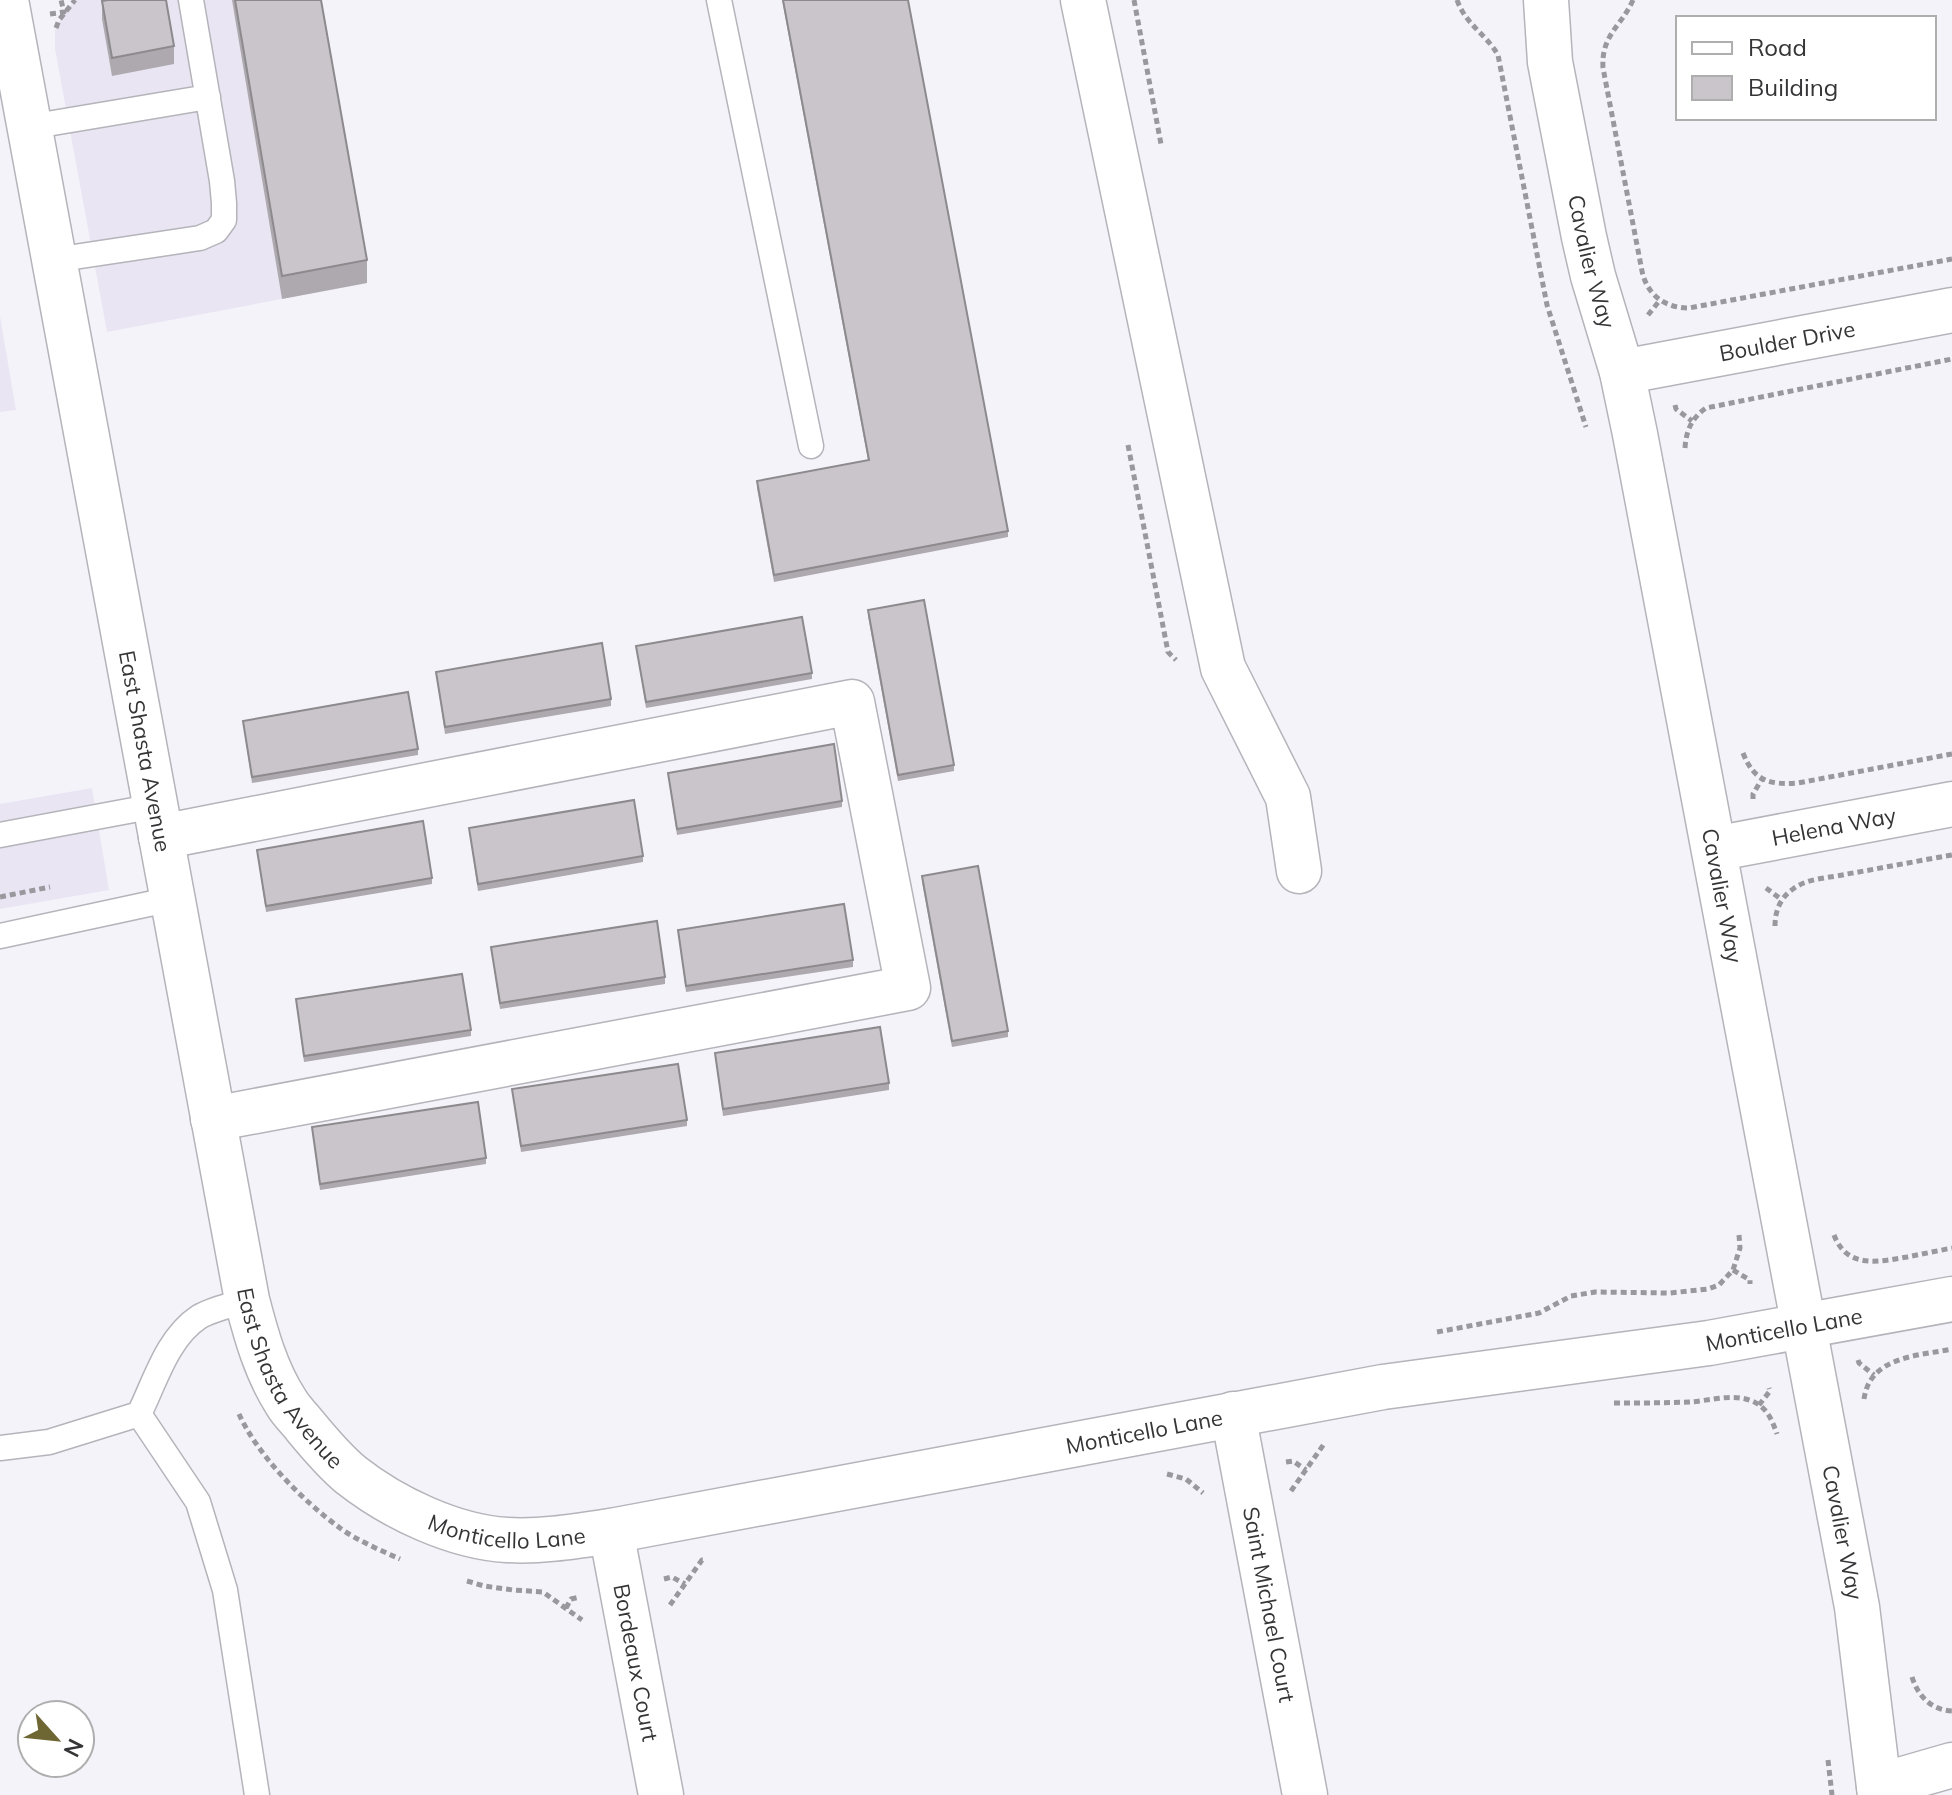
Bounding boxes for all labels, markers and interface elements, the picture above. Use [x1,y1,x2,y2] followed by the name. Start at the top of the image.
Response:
[1676,16,1936,120] legend
[1748,32,1807,62] text: Road
[1748,72,1838,102] text: Building
[1562,192,1622,332] street label: Cavalier Way
[1717,315,1857,367] street label: Boulder Drive
[113,648,178,854] street label: East Shasta Avenue
[1769,801,1899,852] street label: Helena Way
[1696,826,1749,966] street label: Cavalier Way
[231,1285,349,1474] street label: East Shasta Avenue
[1703,1302,1865,1357] street label: Monticello Lane
[1064,1403,1225,1460] street label: Monticello Lane
[1816,1463,1869,1602] street label: Cavalier Way
[1237,1505,1301,1705] street label: Saint Michael Court
[424,1508,587,1554] street label: Monticello Lane
[607,1582,665,1744] street label: Bordeaux Court
[16,1699,96,1779] north arrow
[58,1734,90,1762] text: N

